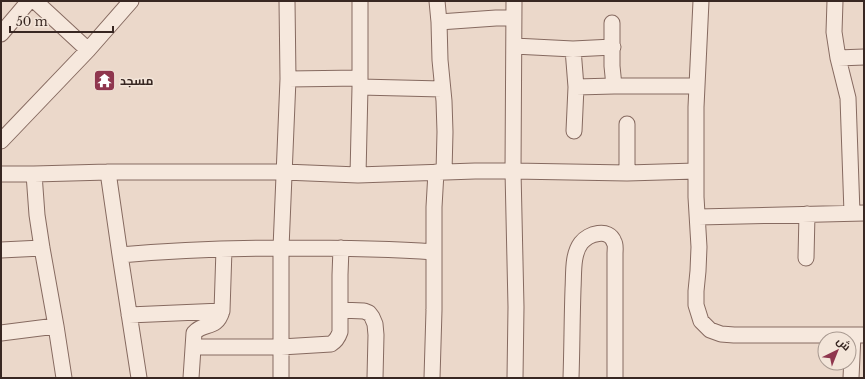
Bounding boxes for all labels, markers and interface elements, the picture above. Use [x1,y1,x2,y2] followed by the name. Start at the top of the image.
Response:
[10,8,113,34] scale bar
[16,14,48,29] text: 50 m
[92,68,118,94] temple icon: مسجد
[120,73,153,88] place label: مسجد
[817,331,857,371] north arrow
[834,334,854,354] text: ش

